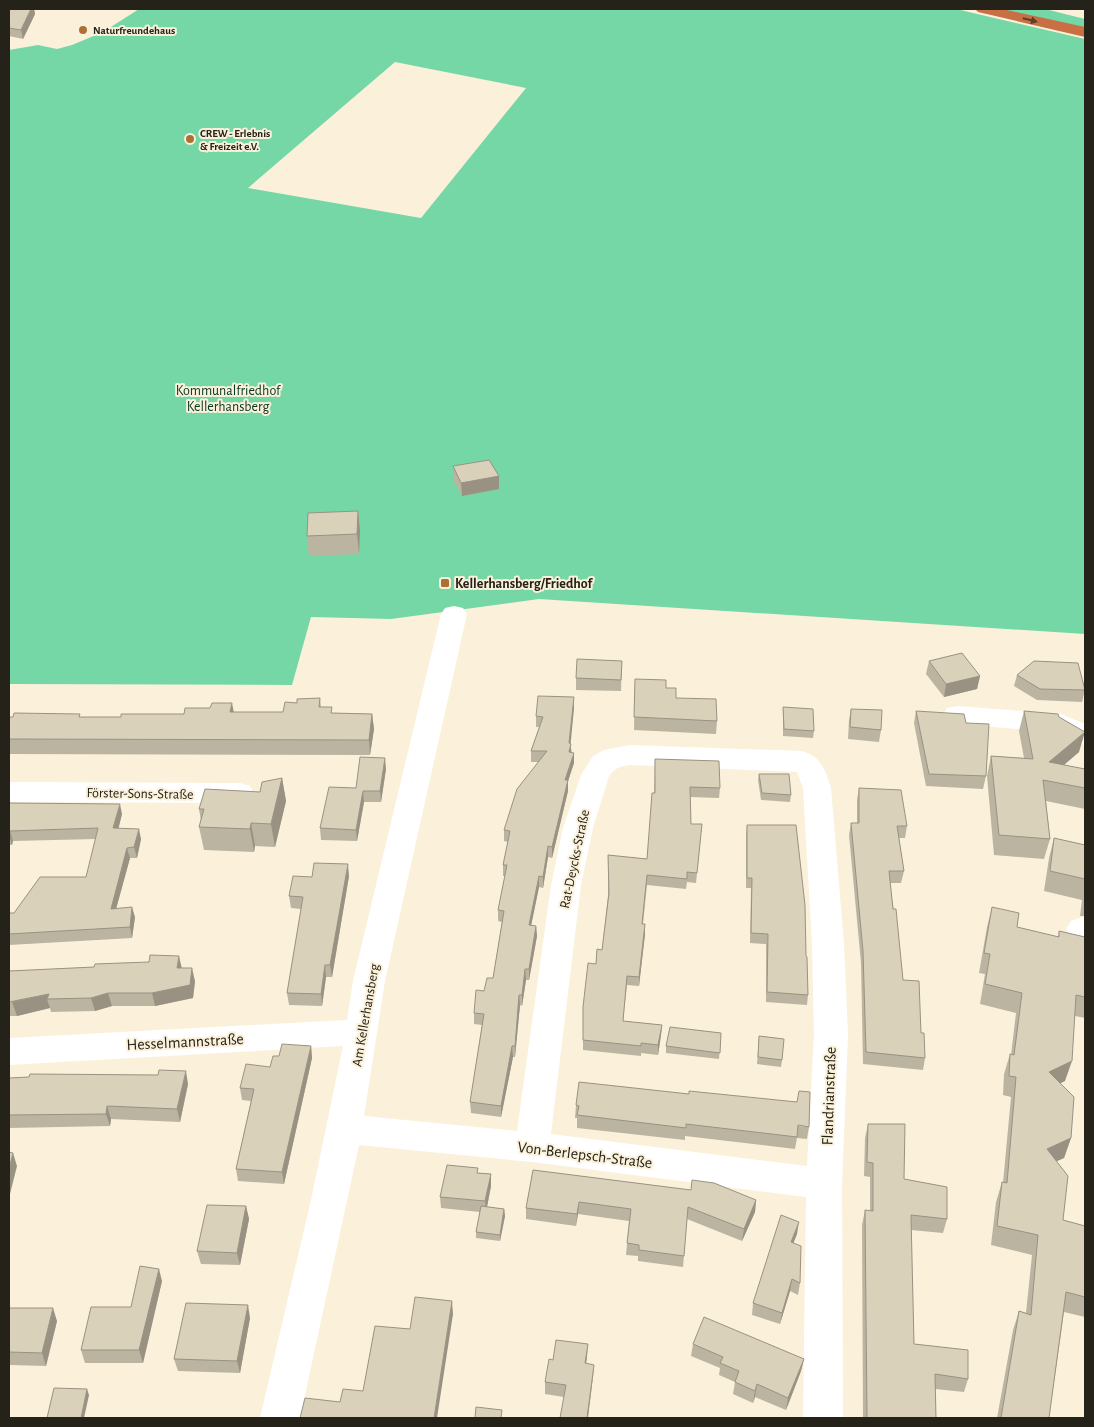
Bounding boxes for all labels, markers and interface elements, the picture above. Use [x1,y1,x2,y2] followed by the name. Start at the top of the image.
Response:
[1022,16,1037,24] one-way arrow
[77,24,89,36] marker: Naturfreundehaus
[93,25,175,36] place label: Naturfreundehaus
[200,128,270,152] place label: CREW - Erlebnis & Freizeit e.V.
[184,133,196,145] marker: CREW - Erlebnis & Freizeit e.V.
[176,384,281,414] park label: Kommunalfriedhof Kellerhansberg
[439,577,451,589] marker: Kellerhansberg/Friedhof
[455,577,593,591] place label: Kellerhansberg/Friedhof
[86,786,194,802] street label: Förster-Sons-Straße
[558,808,592,910] street label: Rat-Deycks-Straße
[350,962,382,1068] street label: Am Kellerhansberg
[126,1031,244,1053] street label: Hesselmannstraße
[819,1046,839,1146] street label: Flandrianstraße
[517,1139,653,1171] street label: Von-Berlepsch-Straße

